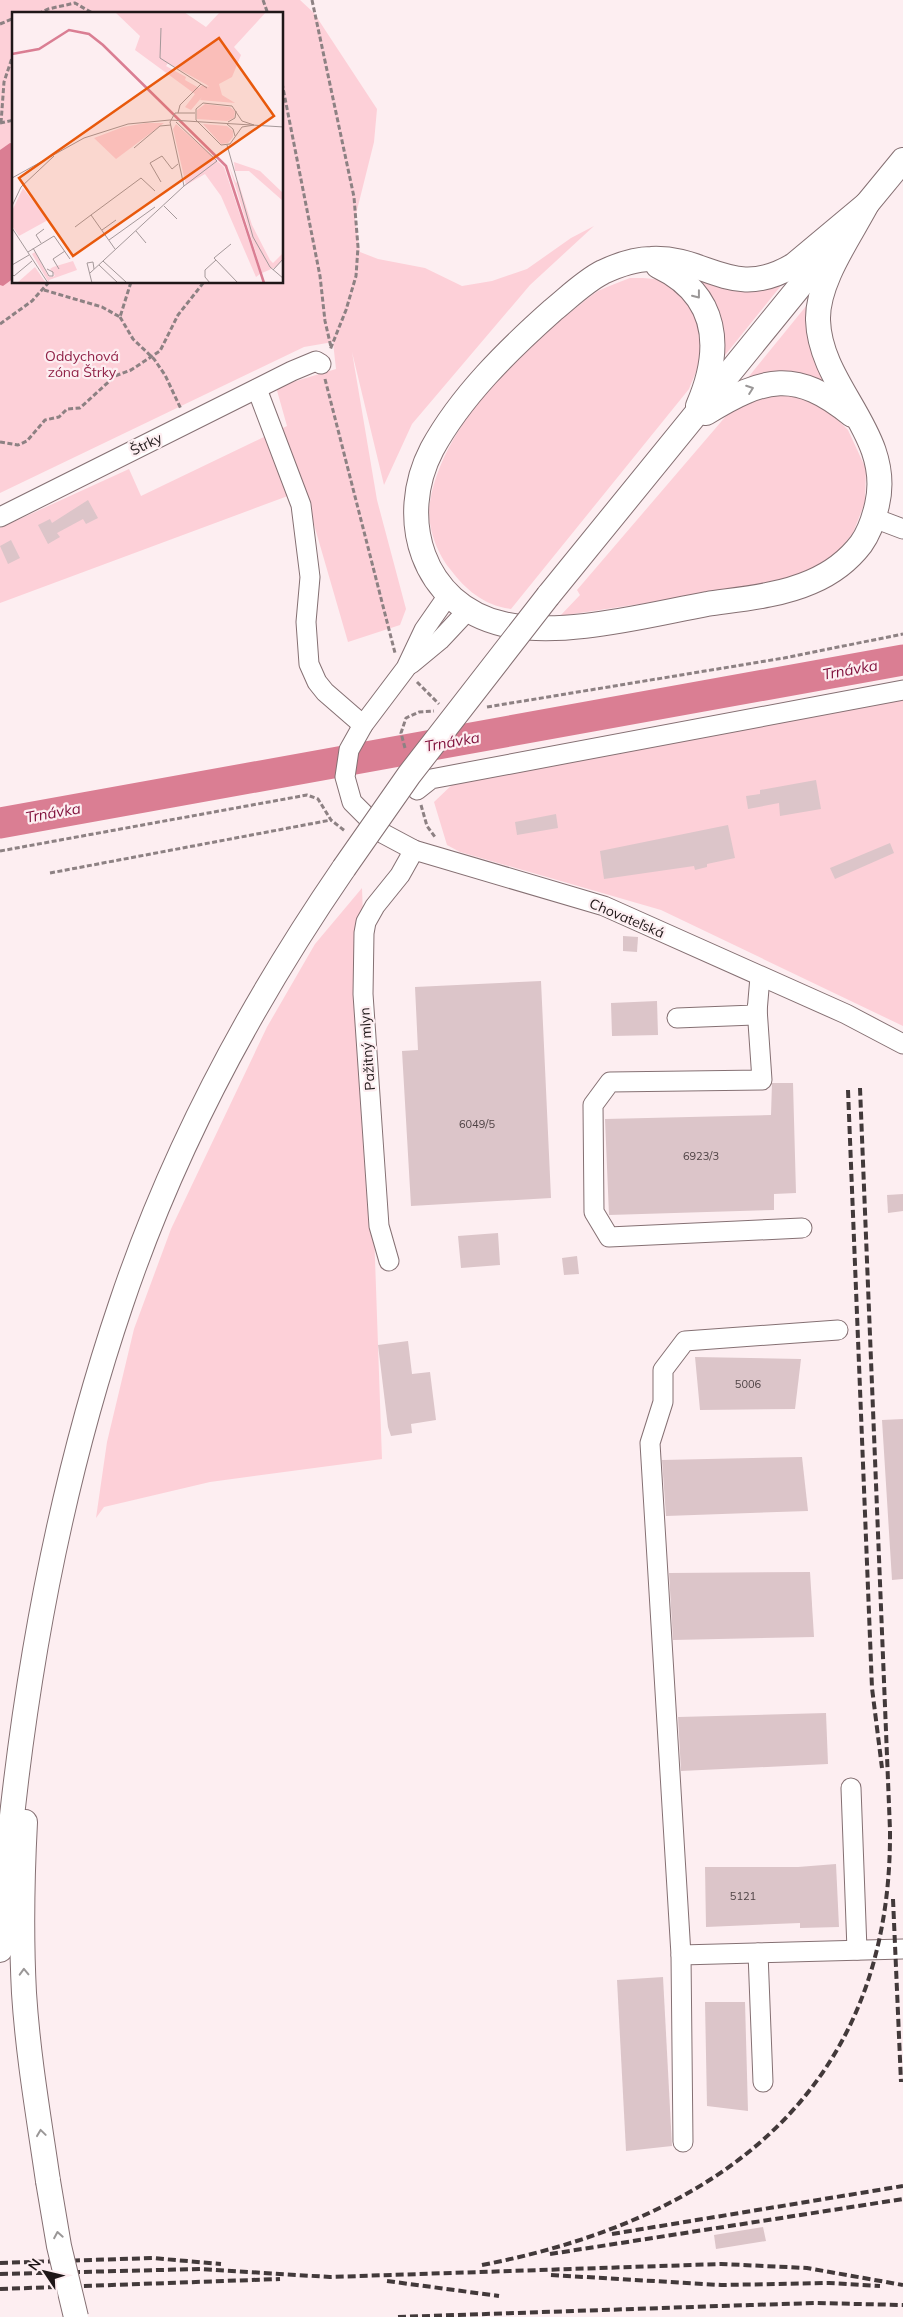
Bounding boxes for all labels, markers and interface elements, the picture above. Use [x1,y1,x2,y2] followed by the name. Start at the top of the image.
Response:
[12,12,284,284] inset map
[691,289,700,299] one-way arrow
[45,347,119,381] park label: Oddychová zóna Štrky
[745,385,753,395] one-way arrow
[127,428,165,459] street label: Štrky
[821,655,879,684] water label: Trnávka
[423,727,481,756] water label: Trnávka
[24,798,82,827] water label: Trnávka
[587,894,667,942] street label: Chovateľská
[355,1007,379,1091] street label: Pažitný mlyn
[459,1117,495,1131] house number: 6049/5
[683,1149,719,1163] house number: 6923/3
[735,1377,762,1391] house number: 5006
[730,1889,756,1903] house number: 5121
[18,1967,29,1975] one-way arrow
[36,2129,47,2137] one-way arrow
[53,2231,63,2240] one-way arrow
[20,2247,70,2297] north arrow
[24,2255,45,2274] text: N

